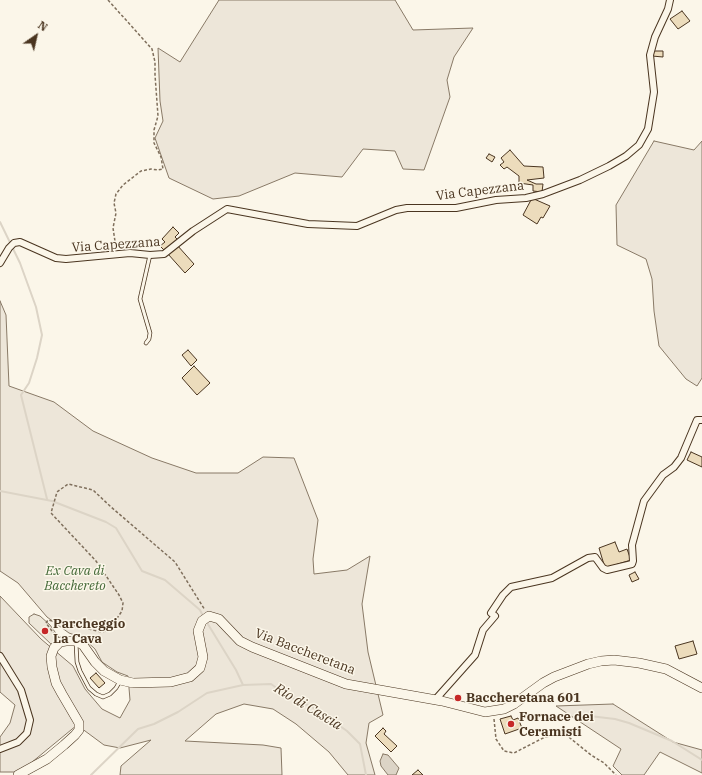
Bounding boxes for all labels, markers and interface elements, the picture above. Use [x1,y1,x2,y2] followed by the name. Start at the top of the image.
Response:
[16,16,56,56] north arrow
[35,18,50,34] text: N
[435,178,525,204] street label: Via Capezzana
[71,234,161,256] street label: Via Capezzana
[44,563,106,594] park label: Ex Cava di Bacchereto
[53,616,125,647] place label: Parcheggio La Cava
[40,626,50,636] marker: Parcheggio La Cava
[252,626,358,678] street label: Via Baccheretana
[271,680,345,734] water label: Rio di Cascia
[466,690,581,706] place label: Baccheretana 601
[453,693,463,703] marker: Baccheretana 601
[519,709,594,740] place label: Fornace dei Ceramisti
[506,719,516,729] marker: Fornace dei Ceramisti

